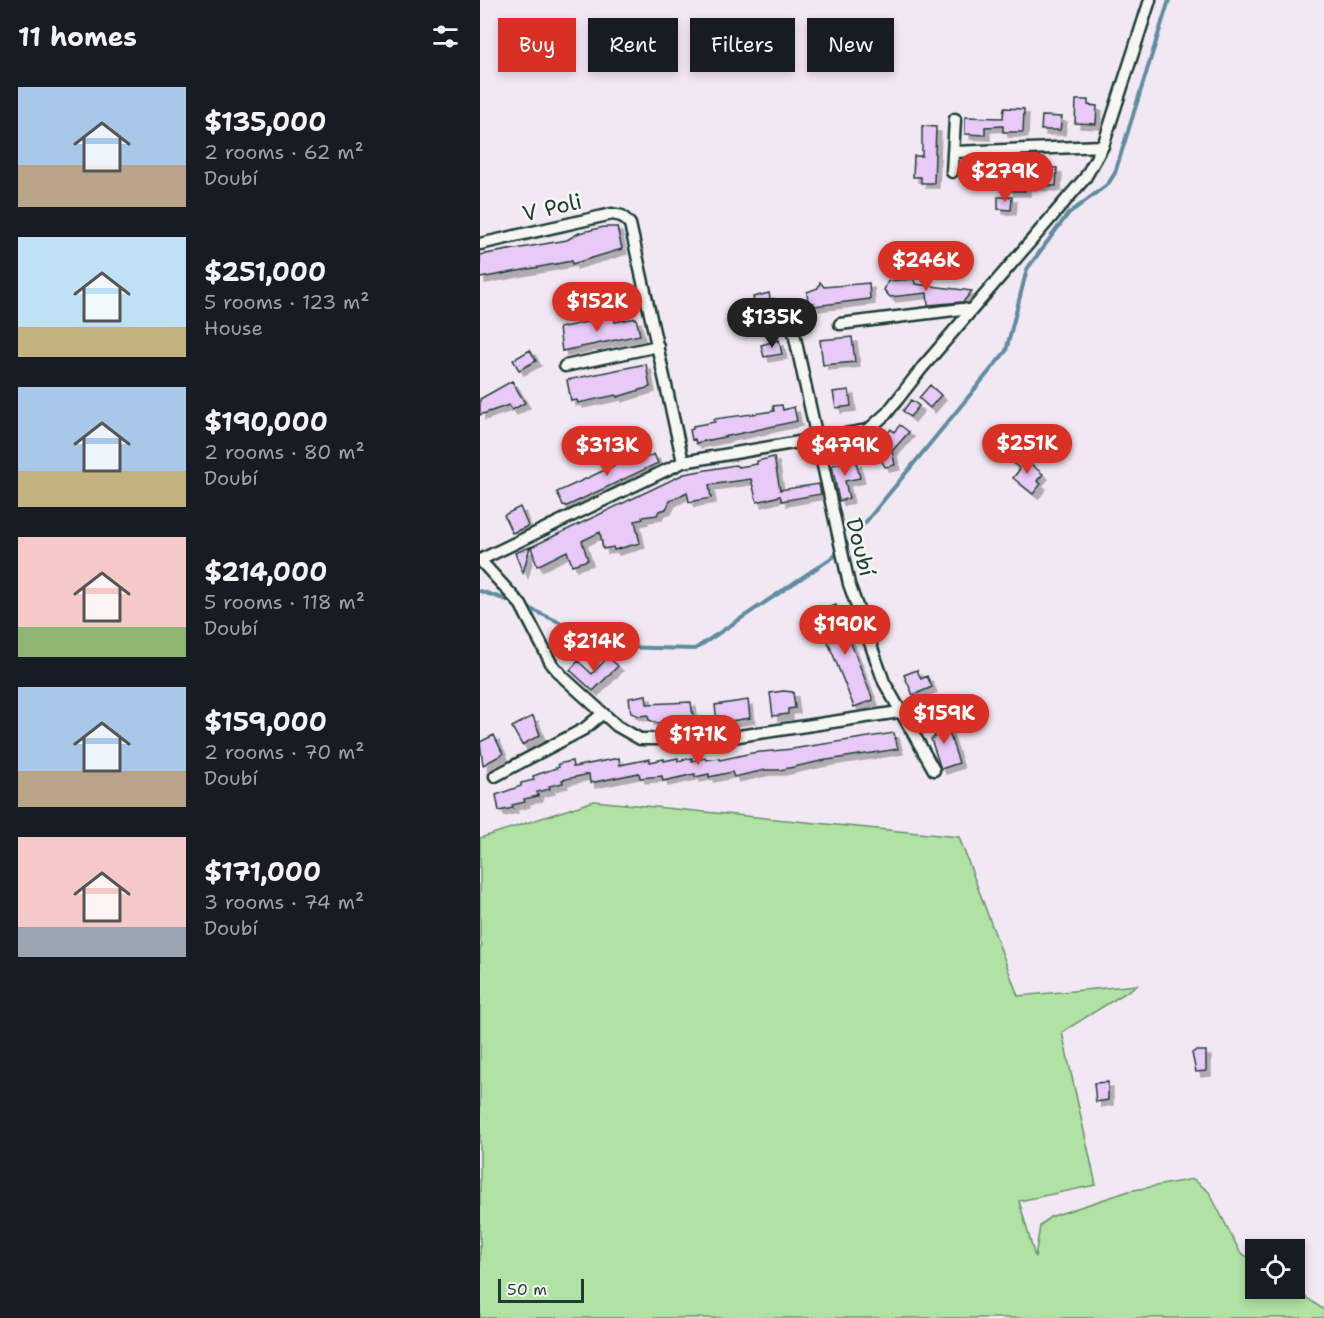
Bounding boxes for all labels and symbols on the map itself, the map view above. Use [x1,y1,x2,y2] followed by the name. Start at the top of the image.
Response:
[963,152,1047,203] pin: $279K
[519,187,585,228] street label: V Poli
[884,241,968,292] pin: $246K
[555,282,639,333] pin: $152K
[730,298,814,349] pin: $135K
[985,424,1069,475] pin: $251K
[565,426,649,477] pin: $313K
[803,426,887,477] pin: $479K
[839,515,882,579] street label: Doubí
[803,605,887,656] pin: $190K
[552,622,636,673] pin: $214K
[902,694,986,745] pin: $159K
[656,715,740,766] pin: $171K
[498,1276,584,1304] scale bar

